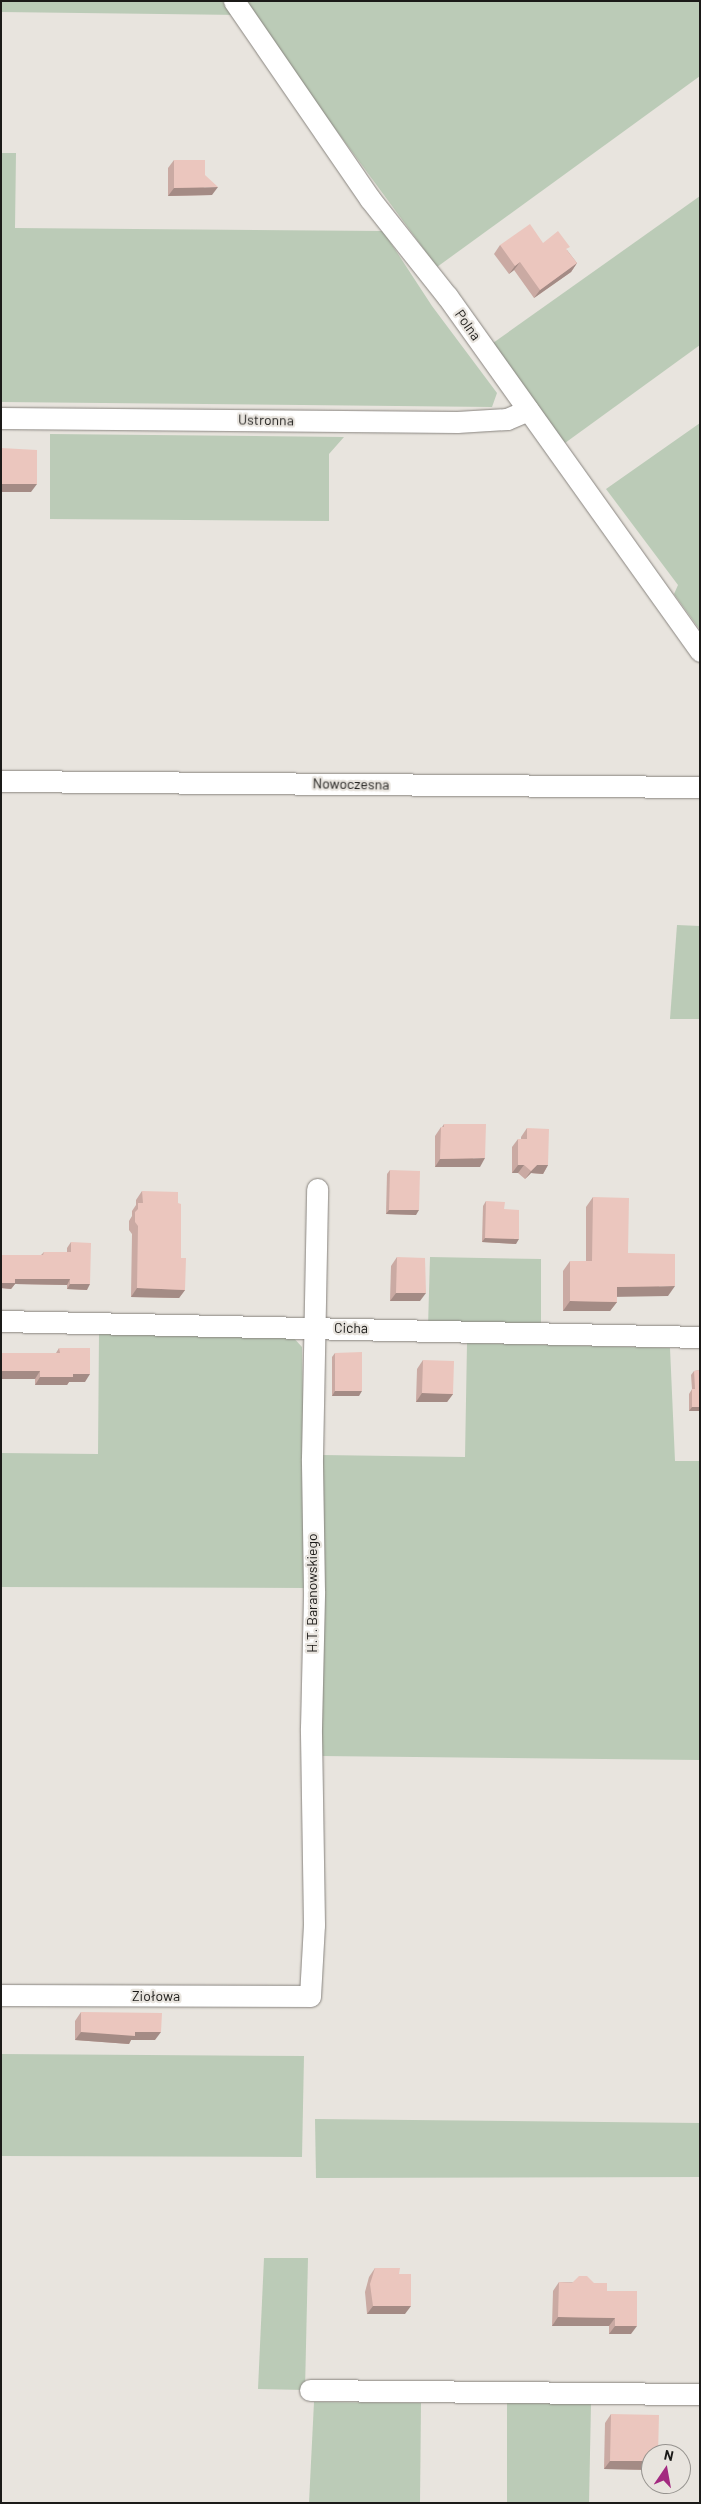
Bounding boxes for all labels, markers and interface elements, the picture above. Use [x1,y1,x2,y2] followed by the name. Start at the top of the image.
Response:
[451,306,485,344] street label: Polna
[238,411,294,429] street label: Ustronna
[313,775,389,793] street label: Nowoczesna
[334,1319,368,1337] street label: Cicha
[304,1533,320,1653] street label: H.T. Baranowskiego
[132,1988,180,2004] street label: Ziołowa
[641,2444,691,2494] north arrow
[663,2446,675,2464] text: N

